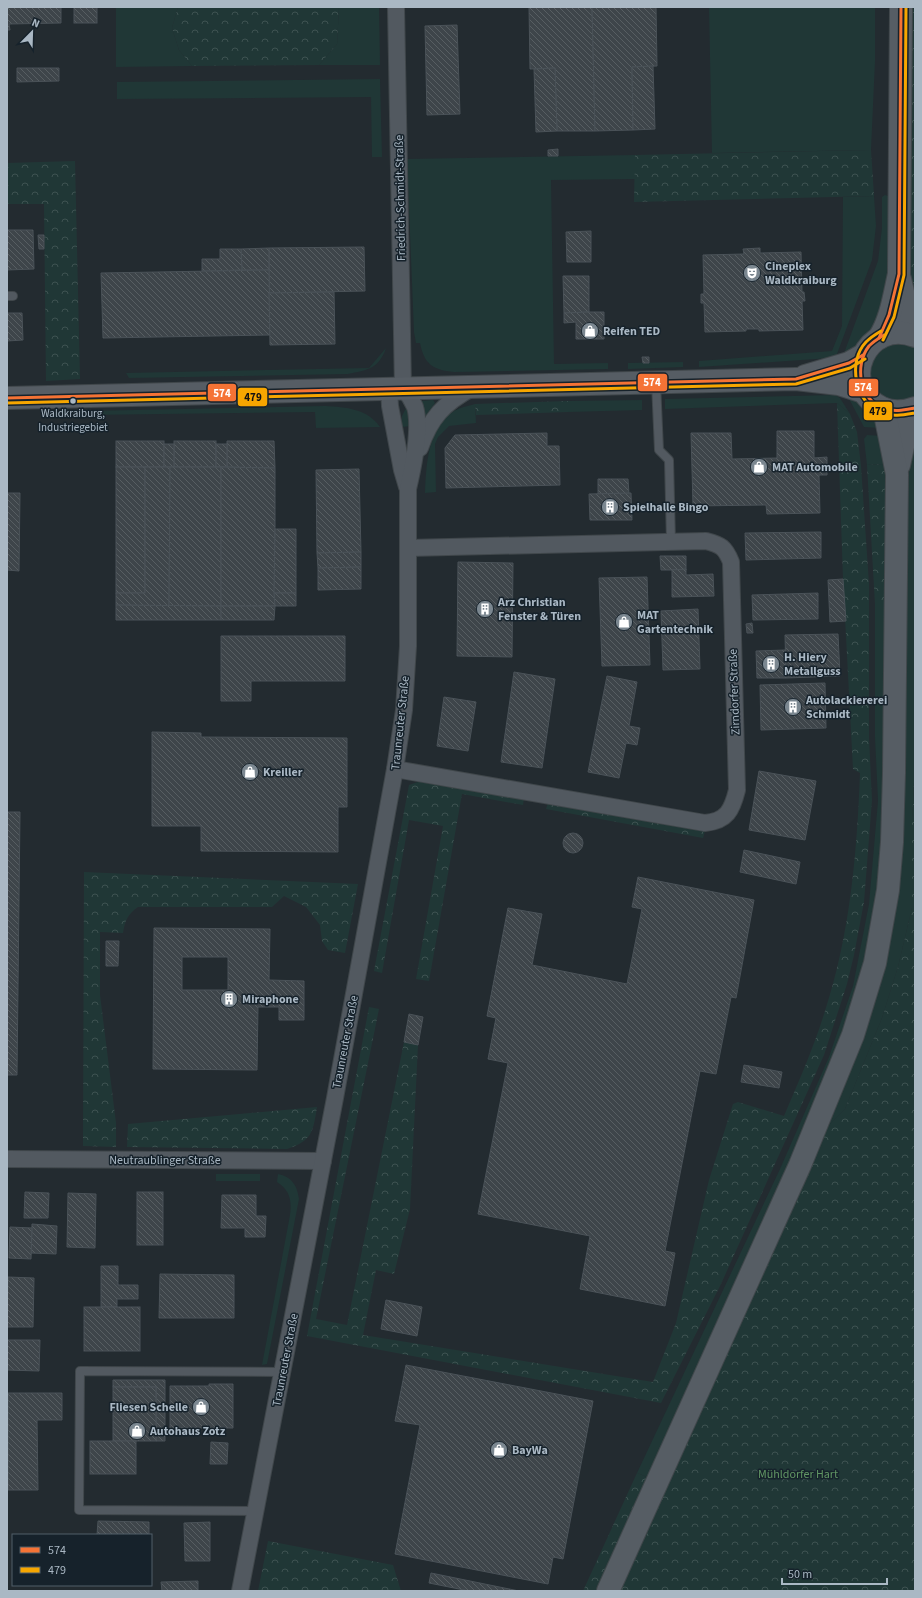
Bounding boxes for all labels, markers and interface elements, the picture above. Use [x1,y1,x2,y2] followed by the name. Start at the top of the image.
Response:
[12,12,52,52] north arrow
[29,15,42,32] text: N
[391,135,410,261] street label: Friedrich-Schmidt-Straße
[765,258,837,289] place label: Cineplex Waldkraiburg
[742,263,762,283] theatre icon: Cineplex Waldkraiburg
[580,321,600,341] shop icon: Reifen TED
[603,323,660,340] place label: Reifen TED
[637,373,668,392] line badge: 574
[643,375,661,390] text: 574
[848,378,879,397] line badge: 574
[854,380,872,395] text: 574
[207,383,237,402] line badge: 574
[213,386,231,401] text: 574
[237,387,268,407] line badge: 479
[244,390,262,405] text: 479
[68,396,78,406] marker: Waldkraiburg, Industriegebiet
[863,401,893,421] line badge: 479
[869,404,887,419] text: 479
[38,406,108,435] place label: Waldkraiburg, Industriegebiet
[749,457,769,477] shop icon: MAT Automobile
[772,459,858,476] place label: MAT Automobile
[600,497,620,517] building icon: Spielhalle Bingo
[623,499,709,516] place label: Spielhalle Bingo
[497,594,581,625] place label: Arz Christian Fenster & Türen
[475,599,495,619] building icon: Arz Christian Fenster & Türen
[637,607,713,638] place label: MAT Gartentechnik
[614,612,634,632] shop icon: MAT Gartentechnik
[724,648,745,735] street label: Zirndorfer Straße
[784,649,841,680] place label: H. Hiery Metallguss
[761,654,781,674] building icon: H. Hiery Metallguss
[387,675,414,771] street label: Traunreuter Straße
[805,692,887,723] place label: Autolackiererei Schmidt
[783,697,803,717] building icon: Autolackiererei Schmidt
[240,762,260,782] shop icon: Kreiller
[263,764,303,781] place label: Kreiller
[219,989,239,1009] building icon: Miraphone
[242,991,299,1008] place label: Miraphone
[328,994,363,1090] street label: Traunreuter Straße
[109,1152,221,1169] street label: Neutraublinger Straße
[268,1312,303,1408] street label: Traunreuter Straße
[191,1397,211,1417] shop icon: Fliesen Schelle
[110,1399,188,1416] place label: Fliesen Schelle
[127,1421,147,1441] shop icon: Autohaus Zotz
[149,1423,226,1440] place label: Autohaus Zotz
[489,1440,509,1460] shop icon: BayWa
[512,1442,548,1459] place label: BayWa
[758,1466,838,1483] park label: Mühldorfer Hart
[12,1534,152,1586] legend
[48,1542,66,1559] text: 574
[782,1560,887,1586] scale bar
[48,1562,66,1579] text: 479
[788,1566,812,1583] text: 50 m

